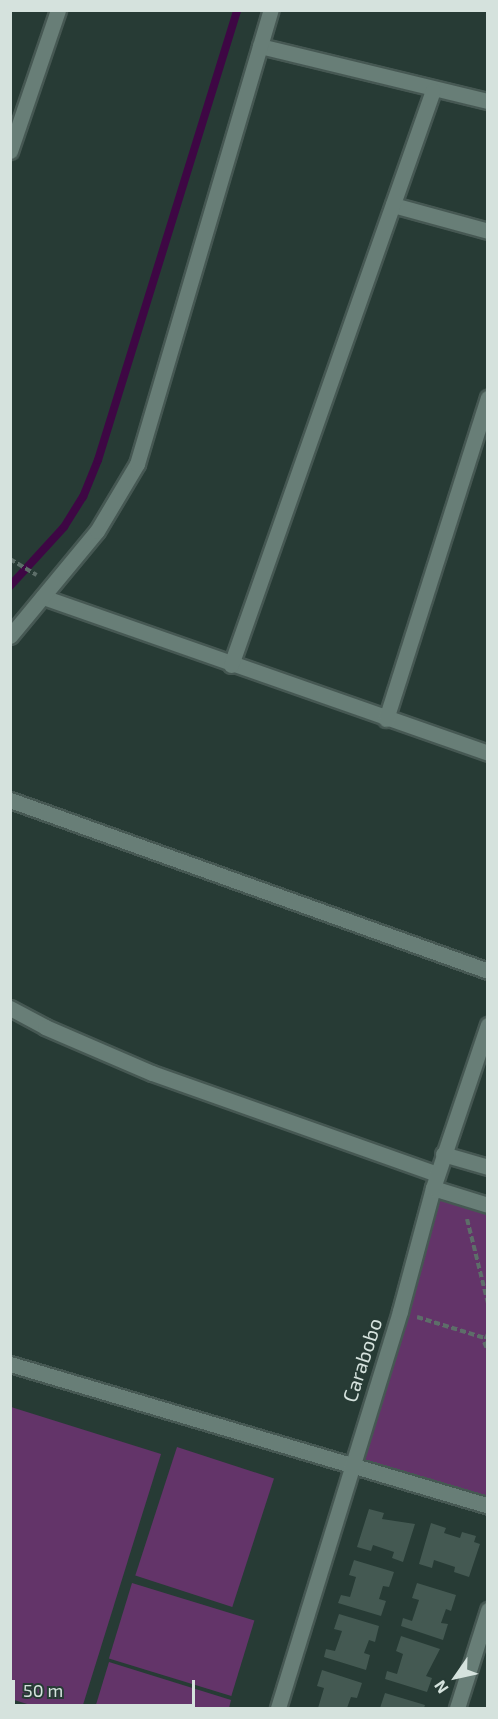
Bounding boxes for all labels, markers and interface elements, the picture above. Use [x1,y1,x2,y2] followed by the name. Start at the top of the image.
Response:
[337,1315,387,1405] street label: Carabobo
[426,1647,486,1707] north arrow
[15,1668,198,1706] scale bar
[430,1677,452,1697] text: N
[23,1679,63,1701] text: 50 m

